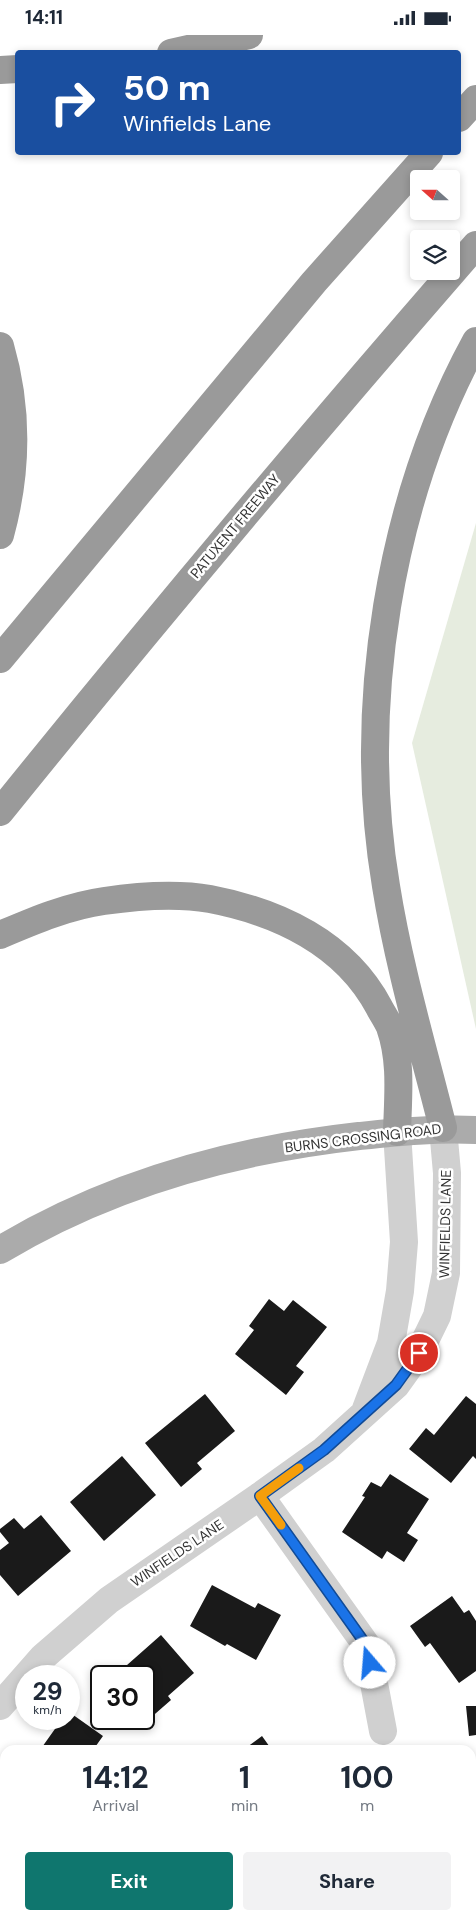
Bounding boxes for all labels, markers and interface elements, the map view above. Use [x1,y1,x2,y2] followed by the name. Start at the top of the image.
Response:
[25,5,63,30] text: 14:11
[123,65,211,111] text: 50 m
[40,70,105,135] icon: right
[123,109,271,138] text: Winfields Lane
[410,170,460,220] north arrow
[410,170,460,280] map controls
[410,230,460,280] button: layers
[186,470,284,582] street label: PATUXENT FREEWAY
[284,1119,442,1157] street label: BURNS CROSSING ROAD
[435,1170,455,1278] street label: WINFIELDS LANE
[398,1332,440,1374] pin
[405,1339,433,1367] icon: arrive
[127,1515,227,1591] street label: WINFIELDS LANE
[343,1636,395,1688] position arrow
[90,1665,155,1730] speed limit sign: 30
[32,1675,63,1708] text: 29
[33,1702,62,1718] text: km/h
[82,1758,149,1797] text: 14:12
[239,1758,250,1797] text: 1
[341,1758,394,1797] text: 100
[92,1795,139,1816] text: Arrival
[231,1795,258,1816] text: min
[360,1795,374,1816] text: m
[25,1852,233,1910] button: Exit
[243,1852,451,1910] button: Share

